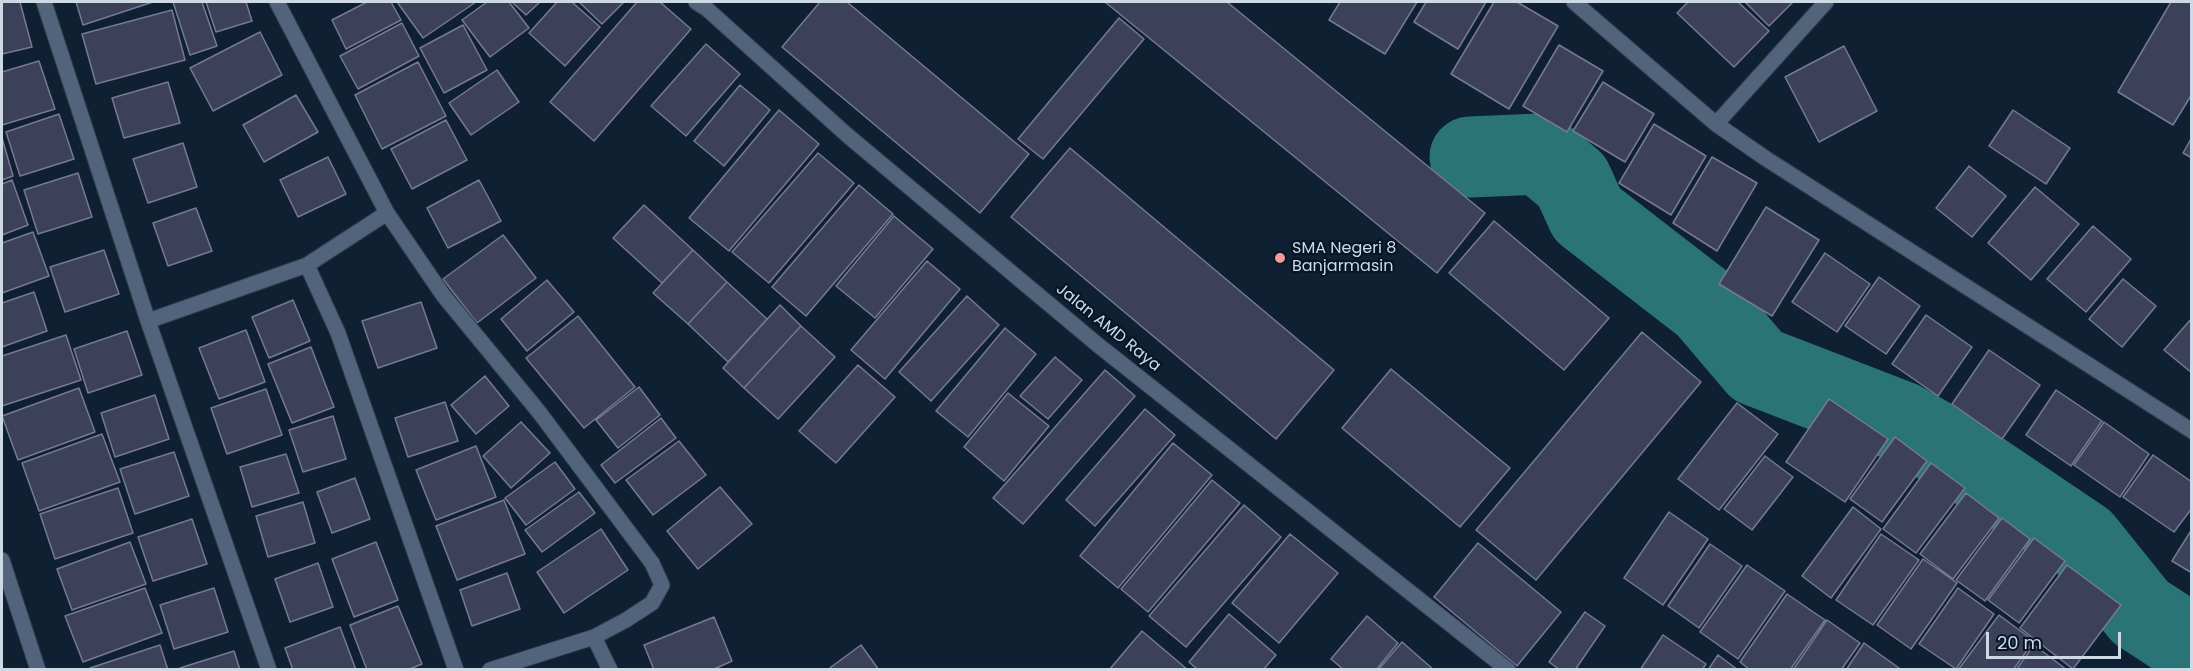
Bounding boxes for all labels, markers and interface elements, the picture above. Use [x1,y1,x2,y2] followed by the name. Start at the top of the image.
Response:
[1292,239,1396,277] place label: SMA Negeri 8 Banjarmasin
[1273,251,1287,265] marker: SMA Negeri 8 Banjarmasin
[1052,280,1164,376] street label: Jalan AMD Raya
[1989,620,2124,658] scale bar
[1997,630,2042,655] text: 20 m

